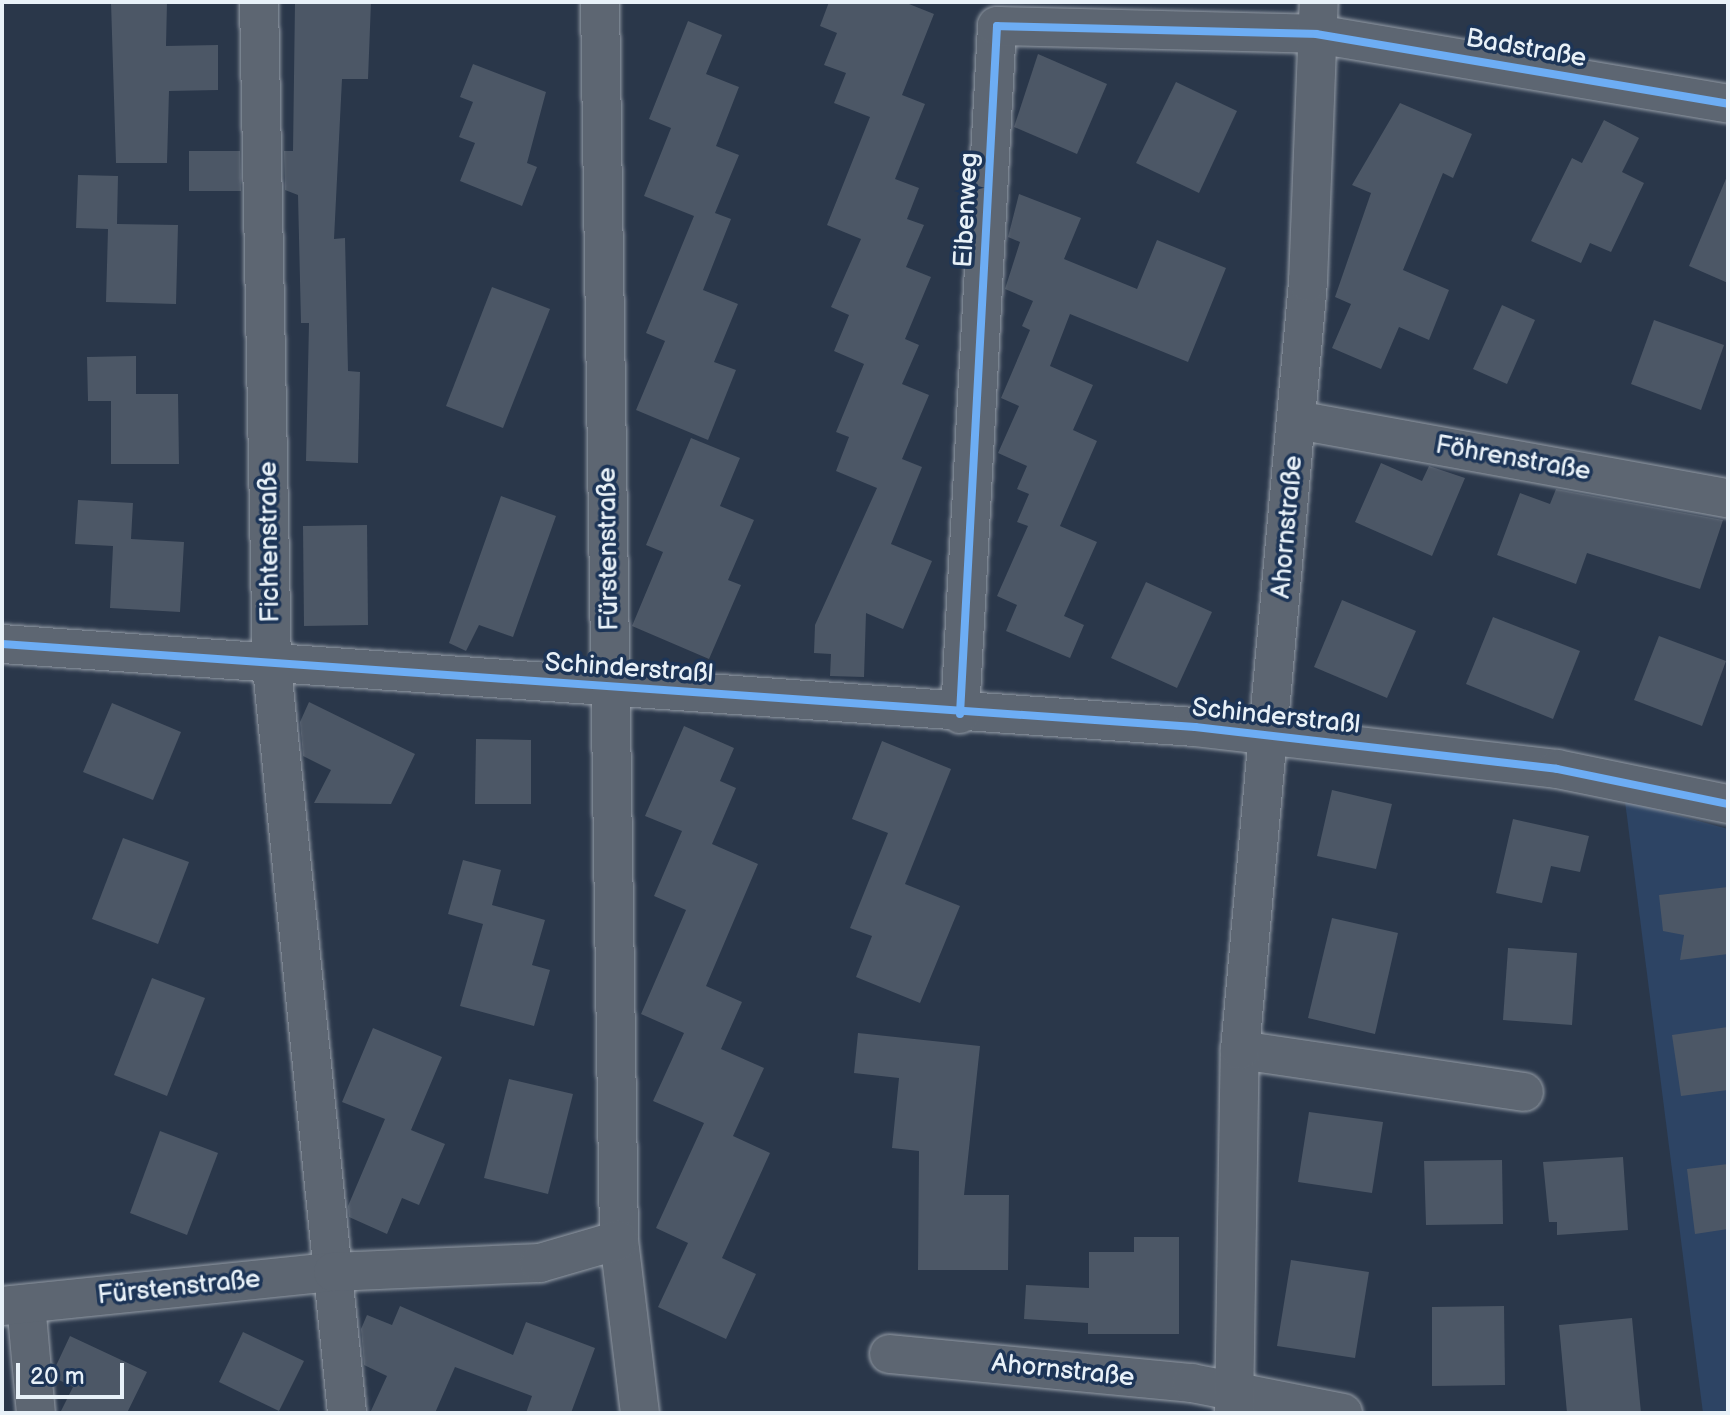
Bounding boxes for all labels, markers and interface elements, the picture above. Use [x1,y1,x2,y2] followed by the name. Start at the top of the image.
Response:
[1463,23,1589,75] street label: Badstraße
[948,152,986,268] street label: Eibenweg
[1433,430,1593,488] street label: Föhrenstraße
[1266,454,1310,600] street label: Ahornstraße
[253,461,287,623] street label: Fichtenstraße
[592,467,626,631] street label: Fürstenstraße
[544,648,714,690] street label: Schinderstraßl
[1190,693,1362,741] street label: Schinderstraßl
[96,1264,262,1312] street label: Fürstenstraße
[20,1347,128,1397] scale bar
[990,1348,1136,1394] street label: Ahornstraße
[30,1362,85,1391] text: 20 m

